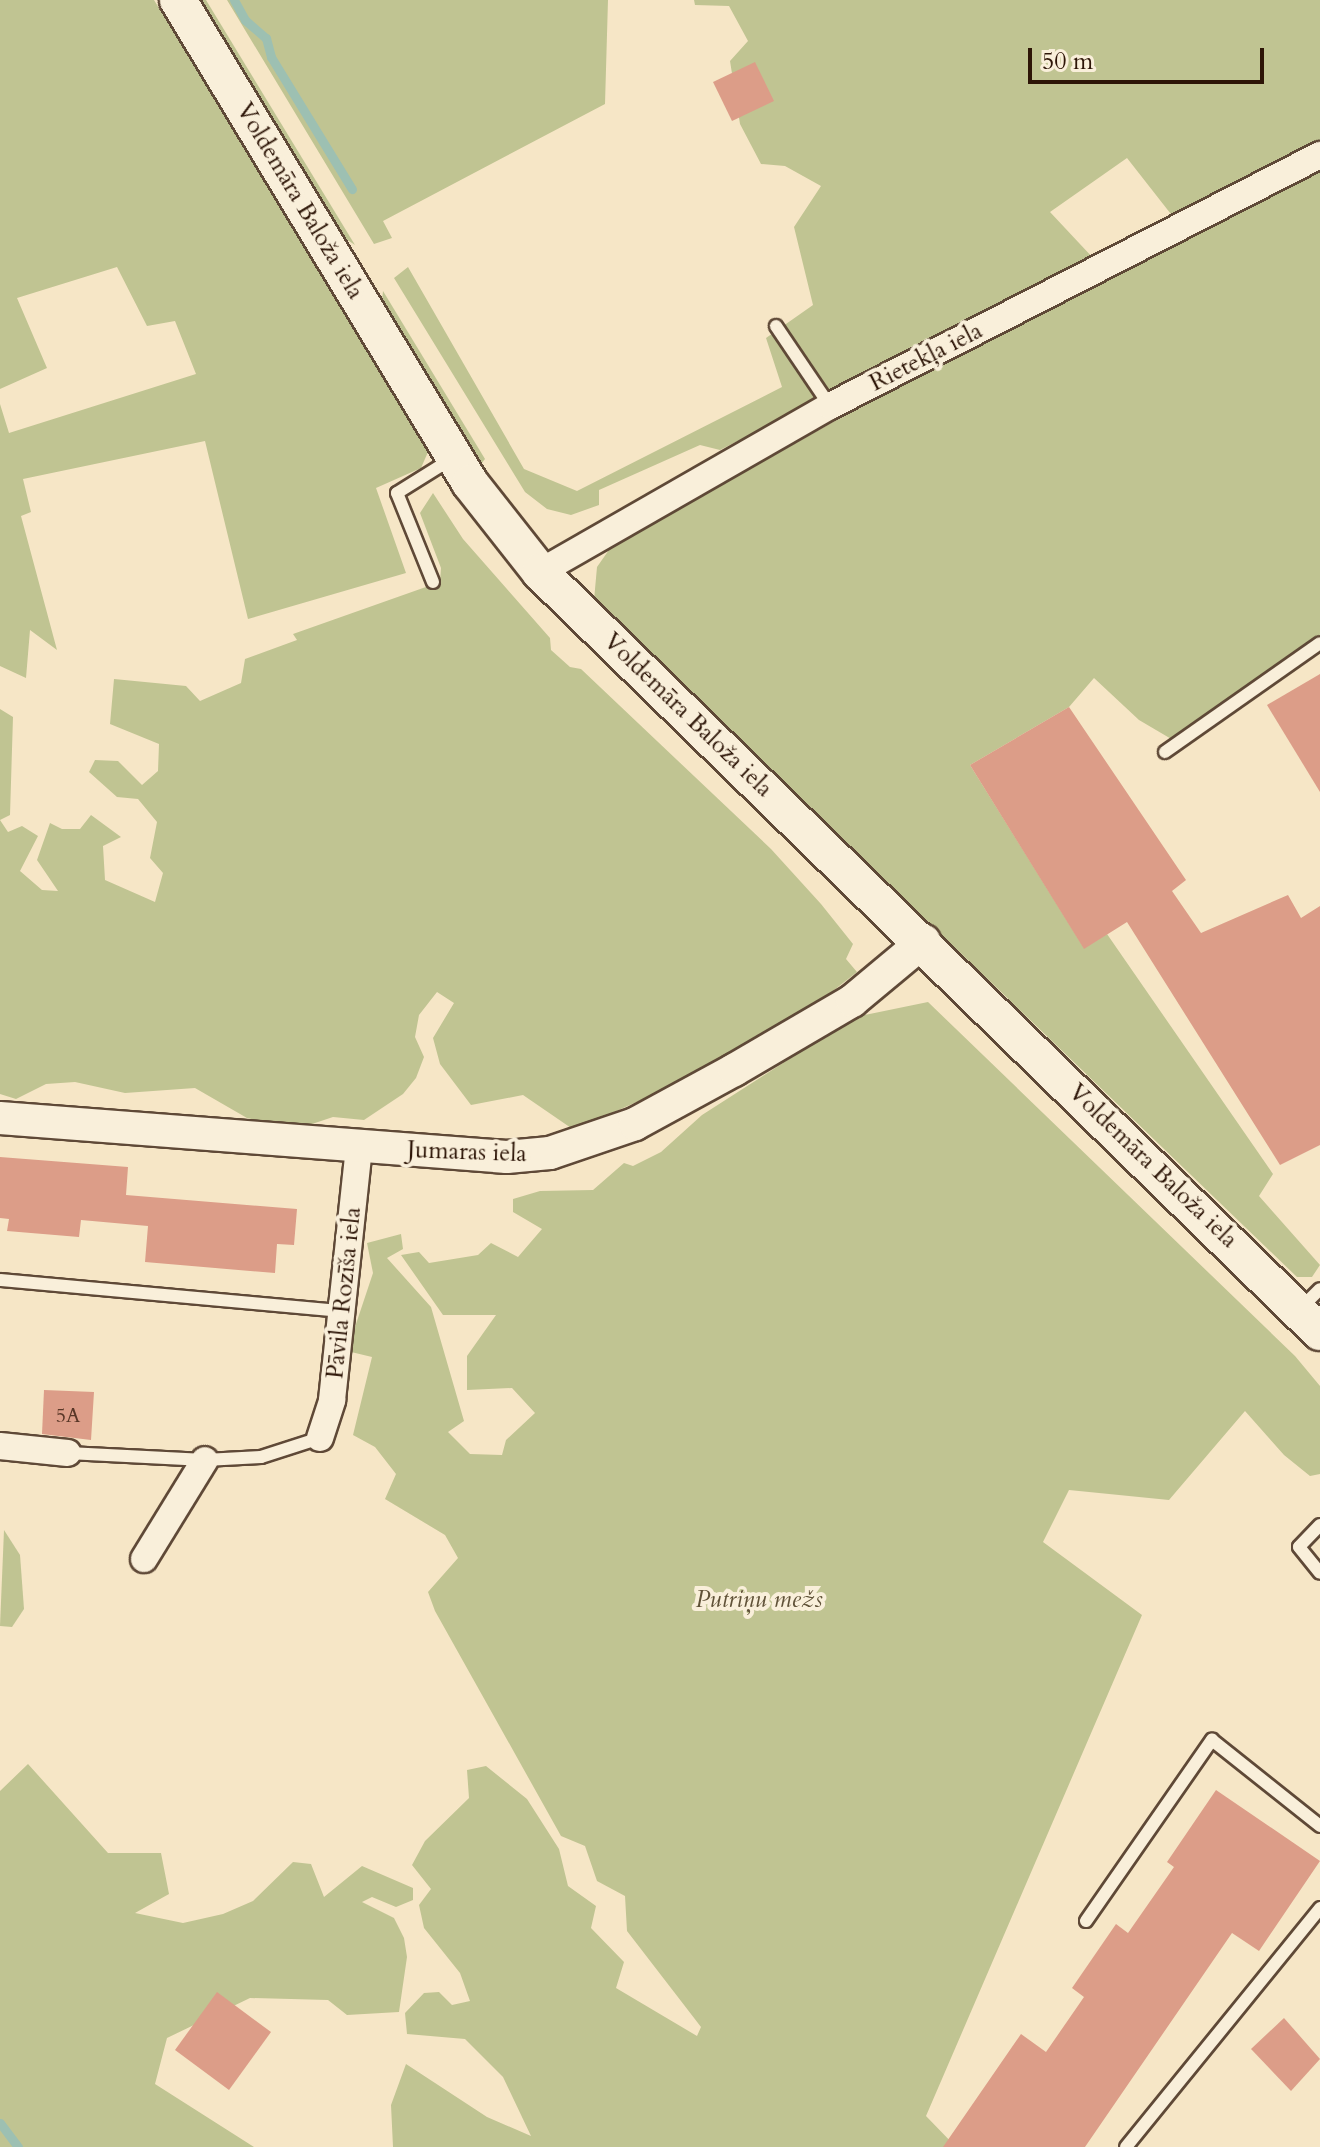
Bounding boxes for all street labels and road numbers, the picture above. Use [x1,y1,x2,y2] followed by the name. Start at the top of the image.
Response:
[230,98,370,304] street label: Voldemāra Baloža iela
[865,316,987,398] street label: Rietekļa iela
[597,627,779,803] street label: Voldemāra Baloža iela
[1062,1078,1244,1254] street label: Voldemāra Baloža iela
[407,1136,527,1168] street label: Jumaras iela
[321,1206,367,1380] street label: Pāvila Rozīša iela

